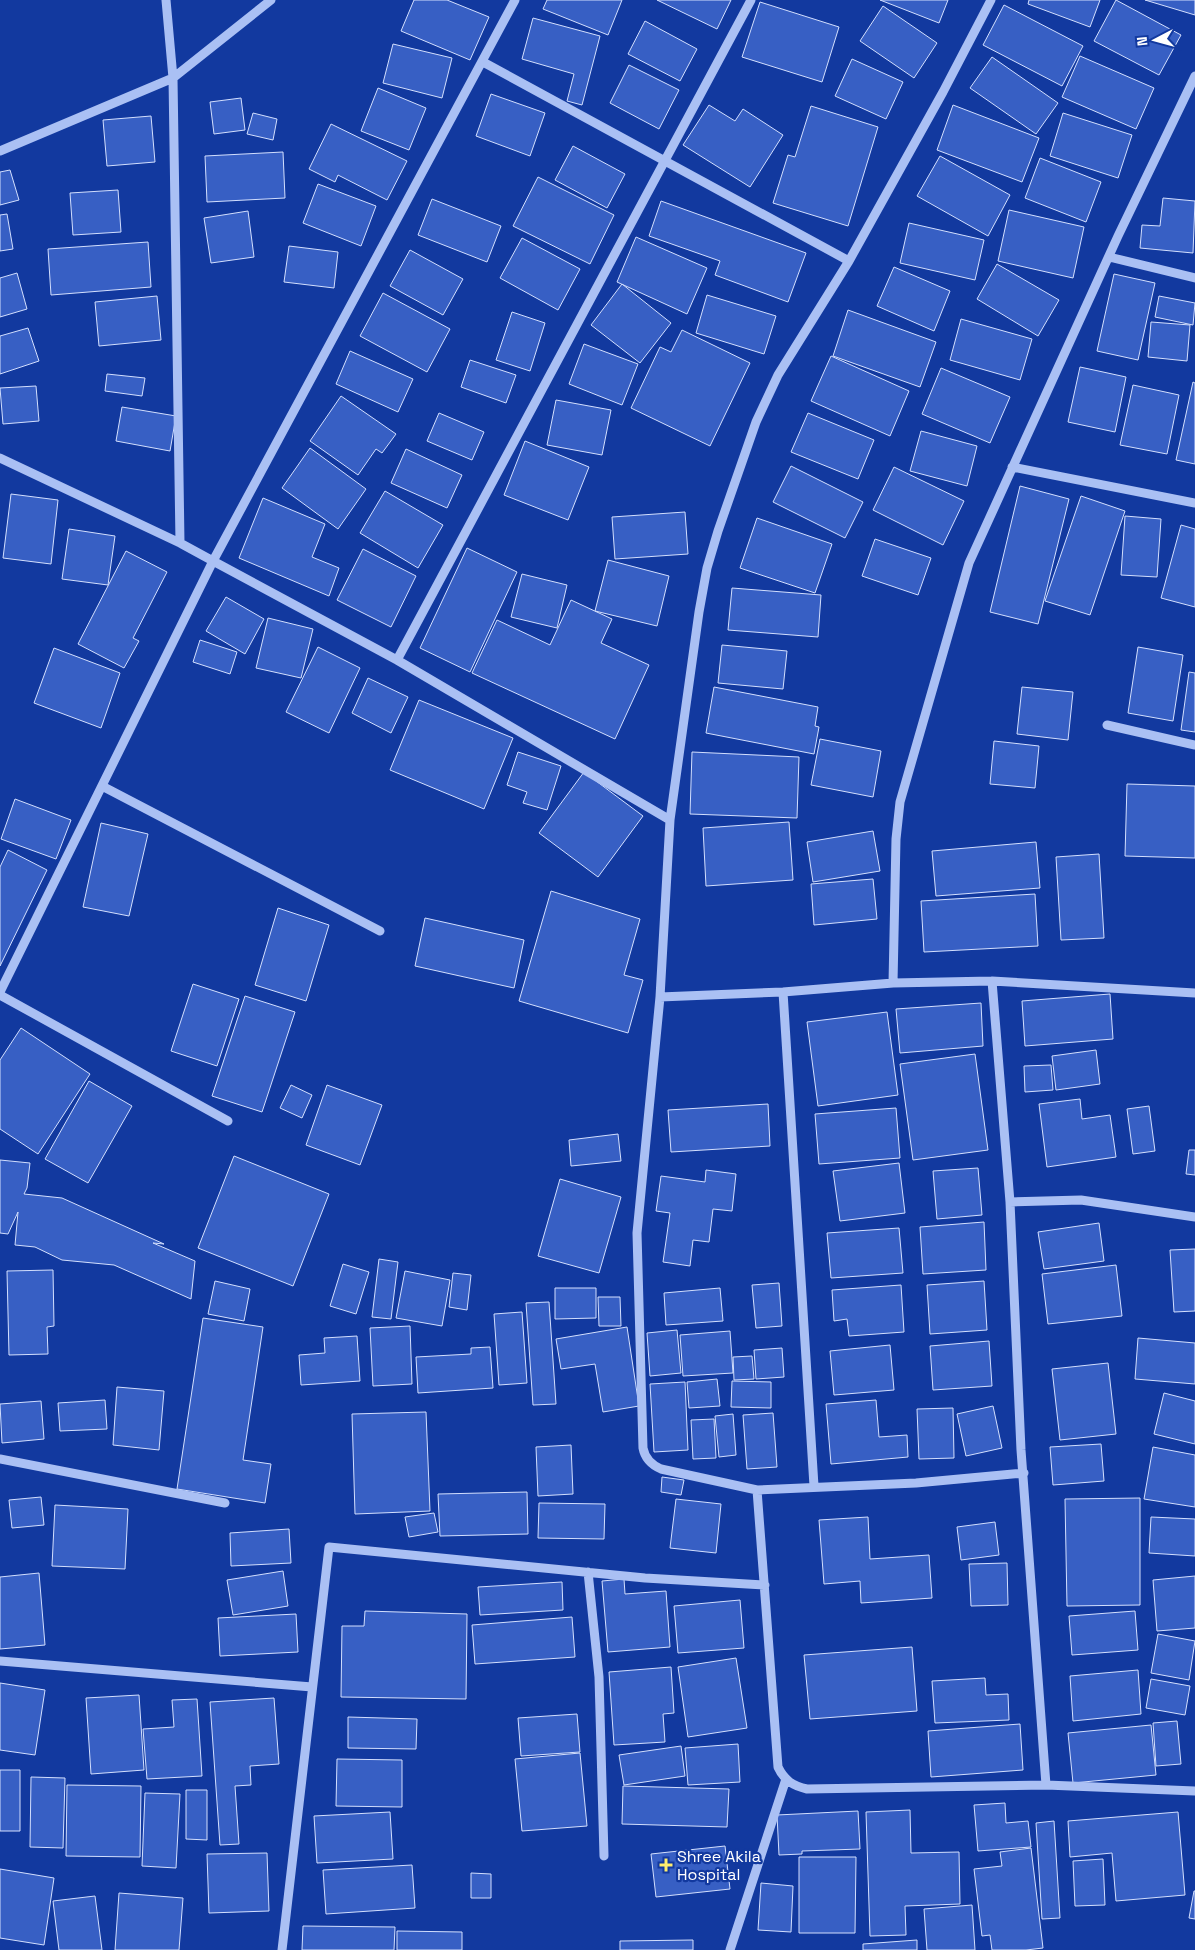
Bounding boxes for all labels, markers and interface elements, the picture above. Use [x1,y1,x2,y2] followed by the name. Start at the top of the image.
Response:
[1130,15,1180,65] north arrow
[1133,36,1152,47] text: N
[677,1846,761,1885] place label: Shree Akila Hospital
[659,1858,673,1872] marker: Shree Akila Hospital

